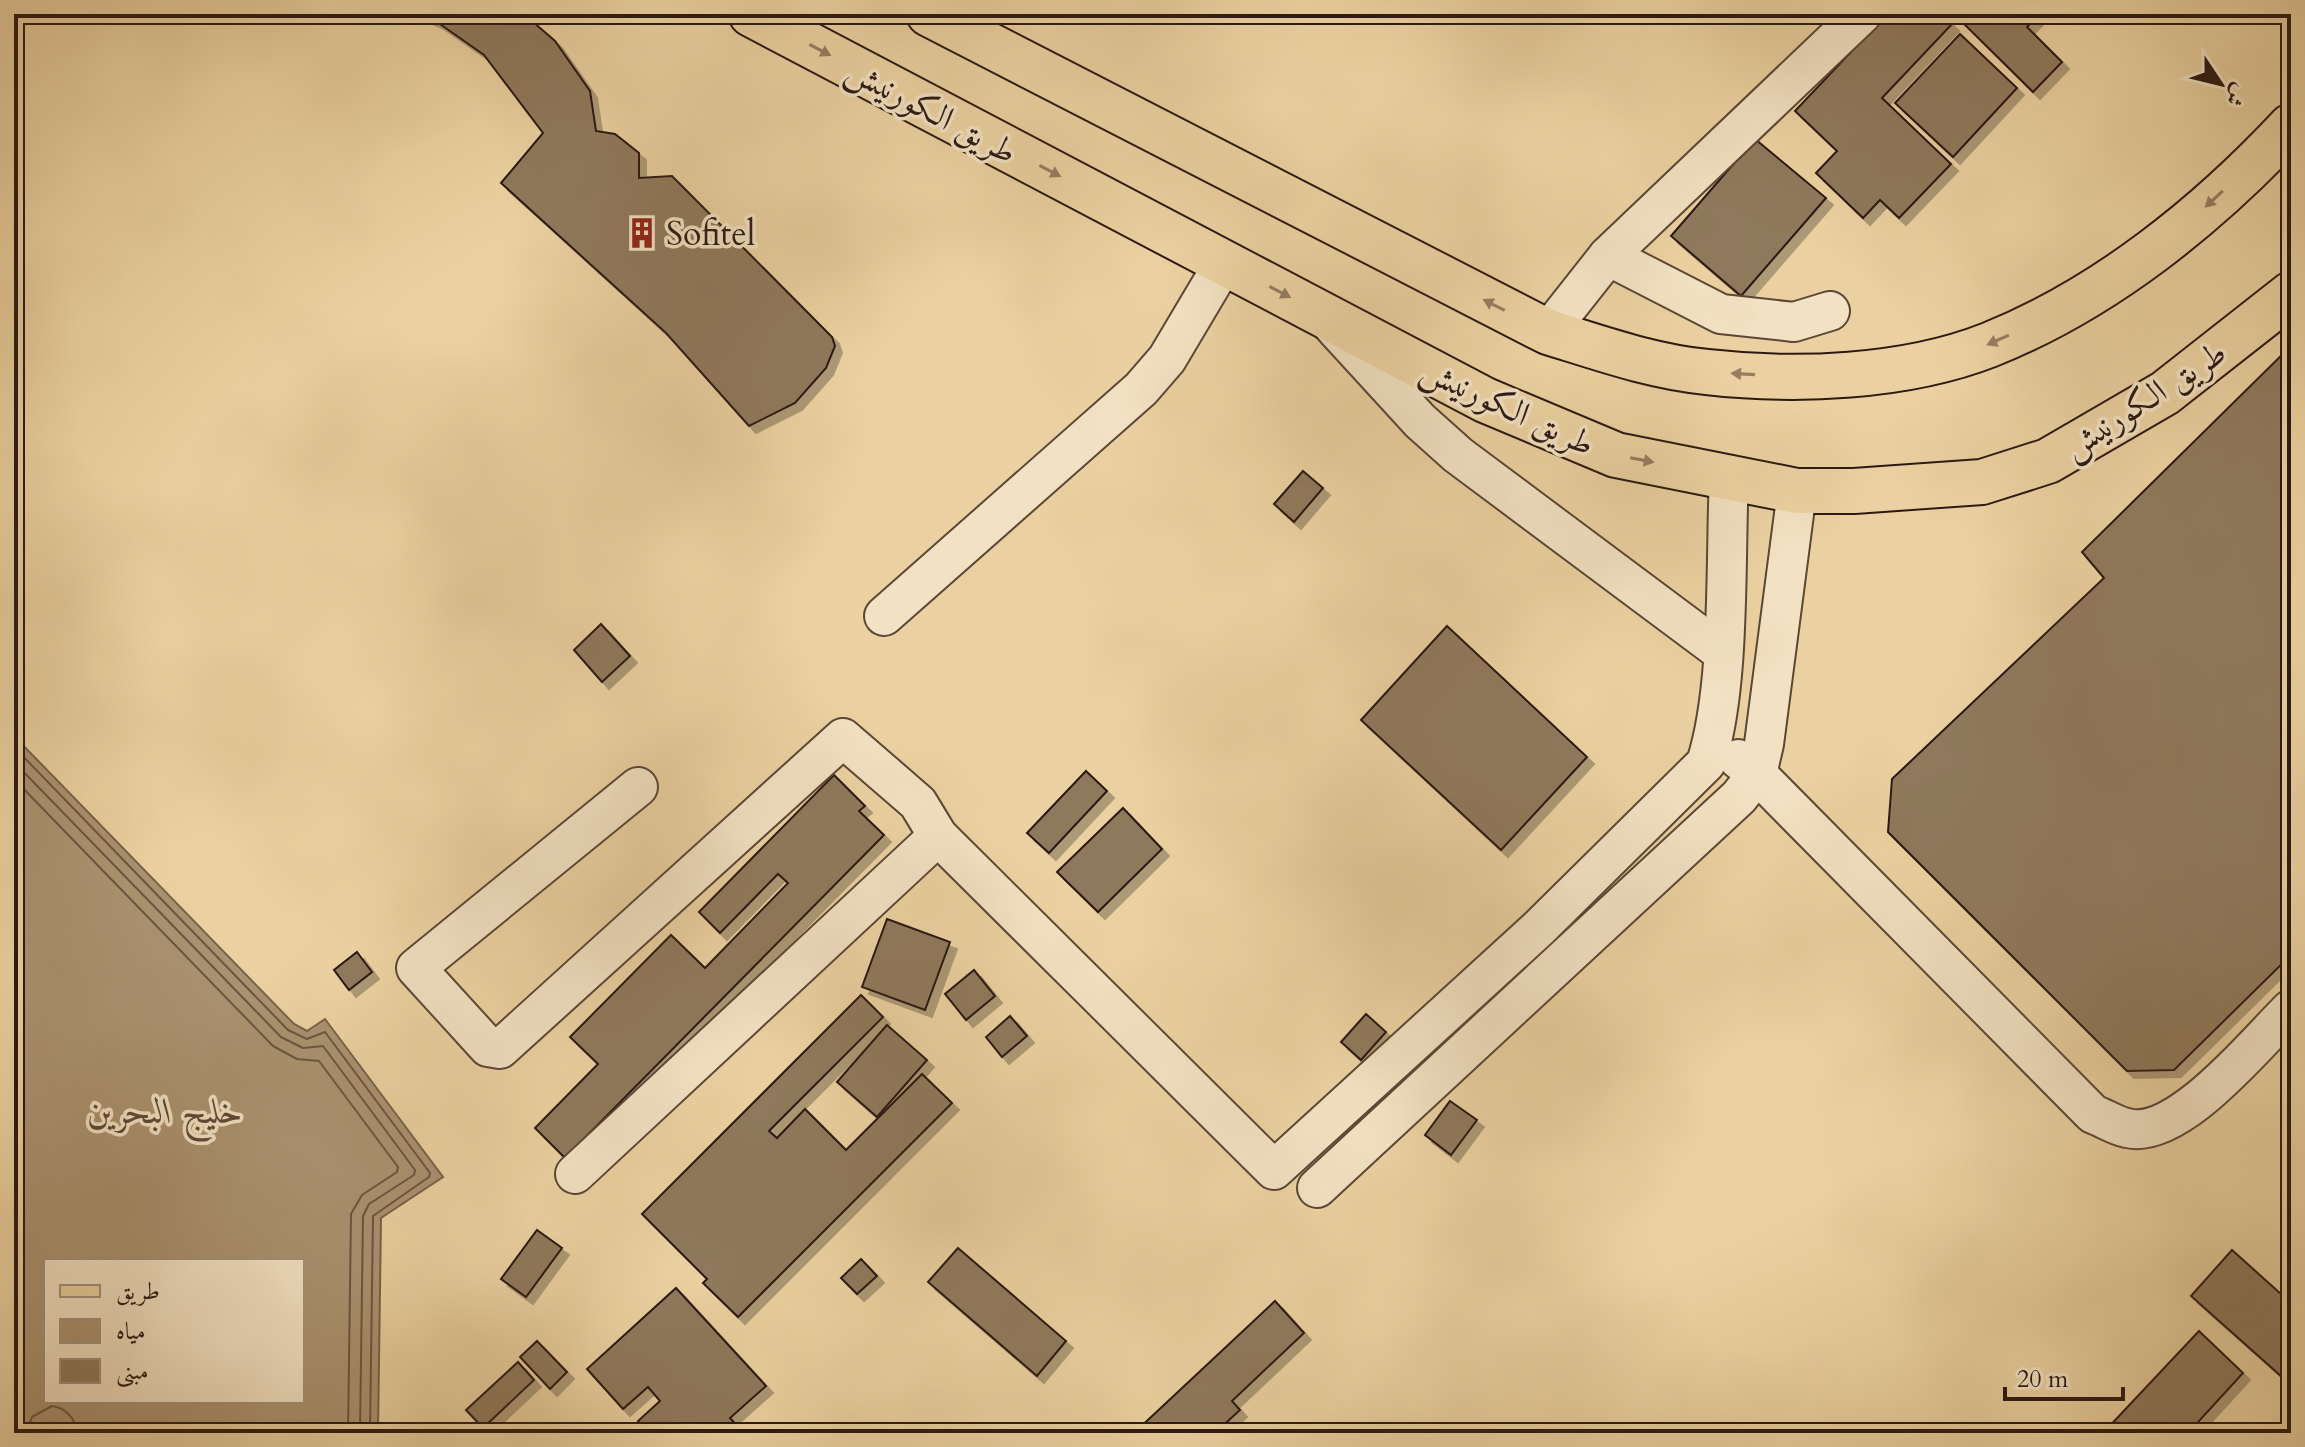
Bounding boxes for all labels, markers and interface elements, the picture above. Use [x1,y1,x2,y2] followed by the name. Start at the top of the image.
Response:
[808,44,831,57] one-way arrow
[2181,44,2261,124] north arrow
[838,47,1025,175] street label: طريق الكورنيش
[2218,77,2255,112] text: ش
[1038,165,1061,178] one-way arrow
[2205,189,2224,207] one-way arrow
[666,211,756,257] place label: Sofitel
[625,216,659,250] building icon: Sofitel
[1268,286,1291,299] one-way arrow
[1483,298,1506,311] one-way arrow
[2054,330,2236,470] street label: طريق الكورنيش
[1986,334,2010,347] one-way arrow
[1413,347,1602,467] street label: طريق الكورنيش
[1730,368,1755,381] one-way arrow
[1629,455,1654,467] one-way arrow
[87,1087,243,1143] water label: خليج البحرين
[44,1259,304,1403] legend
[116,1275,160,1308] text: طريق
[116,1315,146,1348] text: مياه
[2005,1351,2123,1401] scale bar
[116,1355,149,1388] text: مبنى
[2017,1363,2069,1396] text: 20 m

